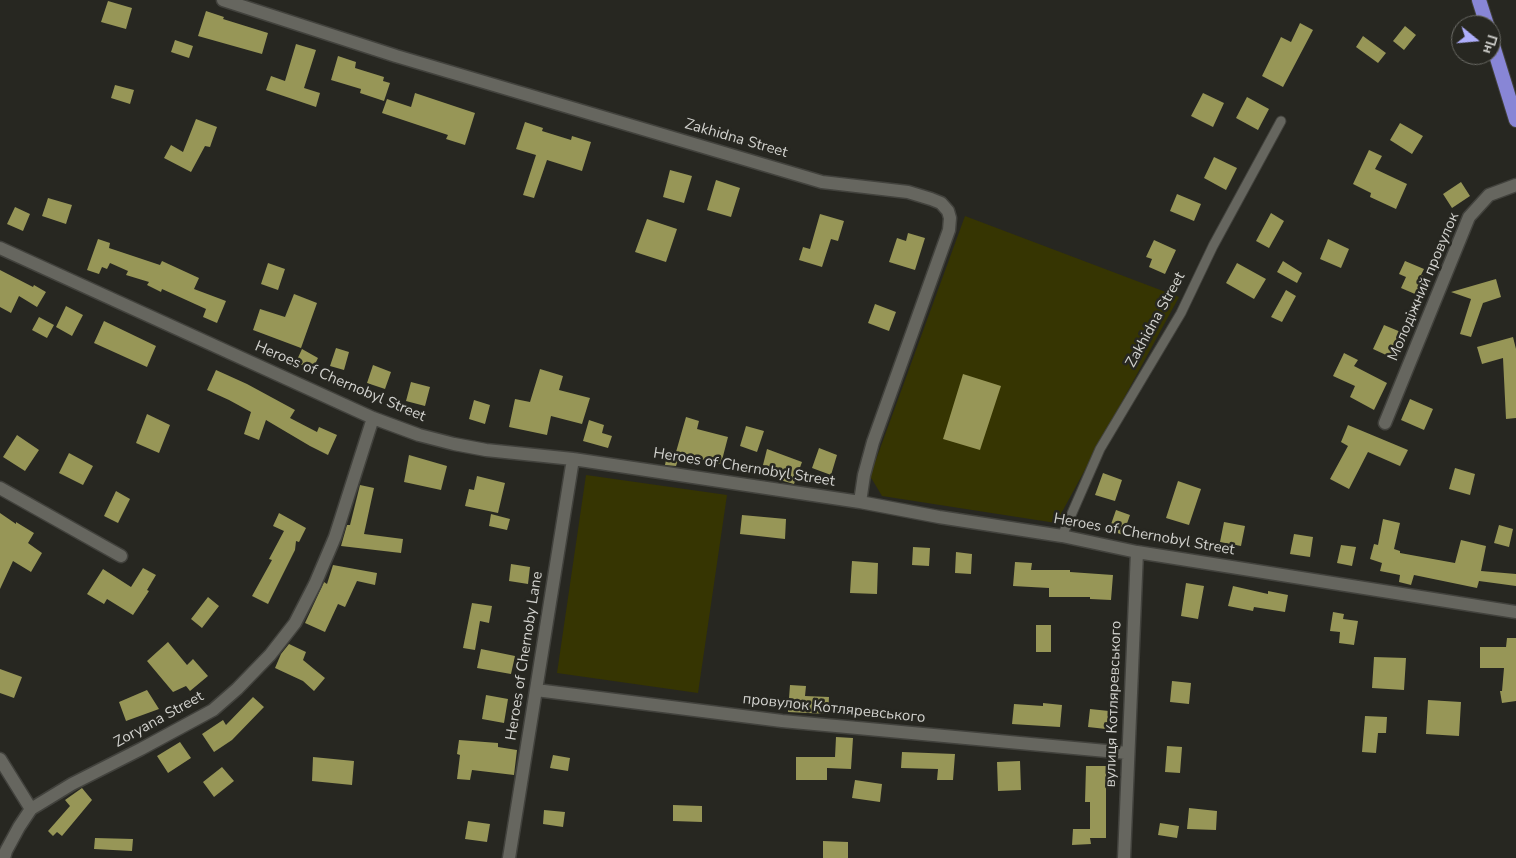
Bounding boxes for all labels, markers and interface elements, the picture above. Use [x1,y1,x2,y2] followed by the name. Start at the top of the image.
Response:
[1451,15,1501,65] north arrow
[1478,32,1502,56] text: Пн
[683,116,789,162] street label: Zakhidna Street
[1385,210,1463,364] street label: Молодіжний провулок
[1122,269,1190,371] street label: Zakhidna Street
[252,338,428,426] street label: Heroes of Chernobyl Street
[652,445,836,491] street label: Heroes of Chernobyl Street
[1052,510,1236,560] street label: Heroes of Chernobyl Street
[503,570,547,742] street label: Heroes of Chernoby Lane
[1102,620,1126,788] street label: вулиця Котляревського
[111,688,207,752] street label: Zoryana Street
[742,690,926,728] street label: провулок Котляревського

